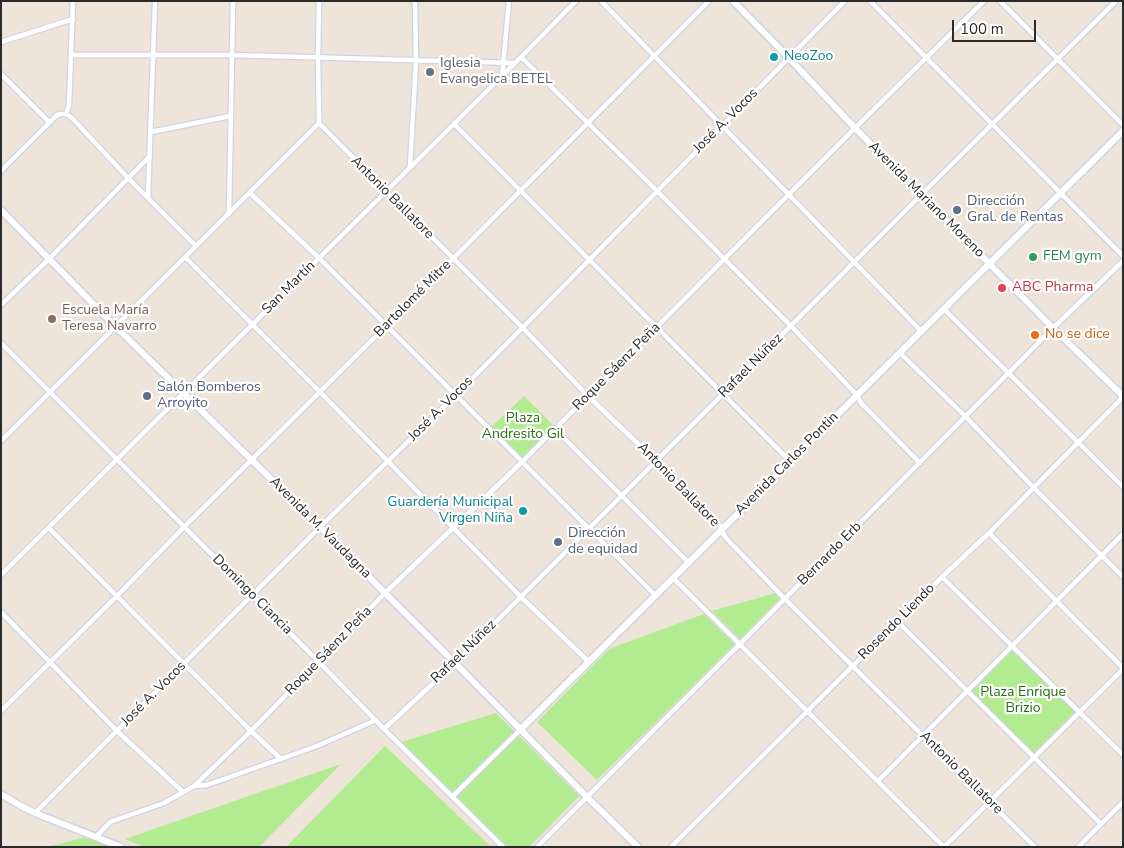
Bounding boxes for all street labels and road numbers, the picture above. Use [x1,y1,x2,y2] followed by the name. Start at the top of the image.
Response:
[690,85,762,157] street label: José A. Vocos
[865,139,987,261] street label: Avenida Mariano Moreno
[347,153,437,243] street label: Antonio Ballatore
[371,257,455,341] street label: Bartolomé Mitre
[259,258,319,318] street label: San Martín
[570,320,664,414] street label: Roque Sáenz Peña
[715,330,787,402] street label: Rafael Núñez
[405,373,477,445] street label: José A. Vocos
[732,409,842,519] street label: Avenida Carlos Pontin
[633,439,723,531] street label: Antonio Ballatore
[266,474,374,582] street label: Avenida M. Vaudagna
[795,519,865,589] street label: Bernardo Erb
[209,552,295,638] street label: Domingo Ciancia
[855,580,939,664] street label: Rosendo Liendo
[282,603,376,699] street label: Roque Sáenz Peña
[428,617,500,687] street label: Rafael Núñez
[118,658,190,730] street label: José A. Vocos
[916,728,1006,818] street label: Antonio Ballatore

